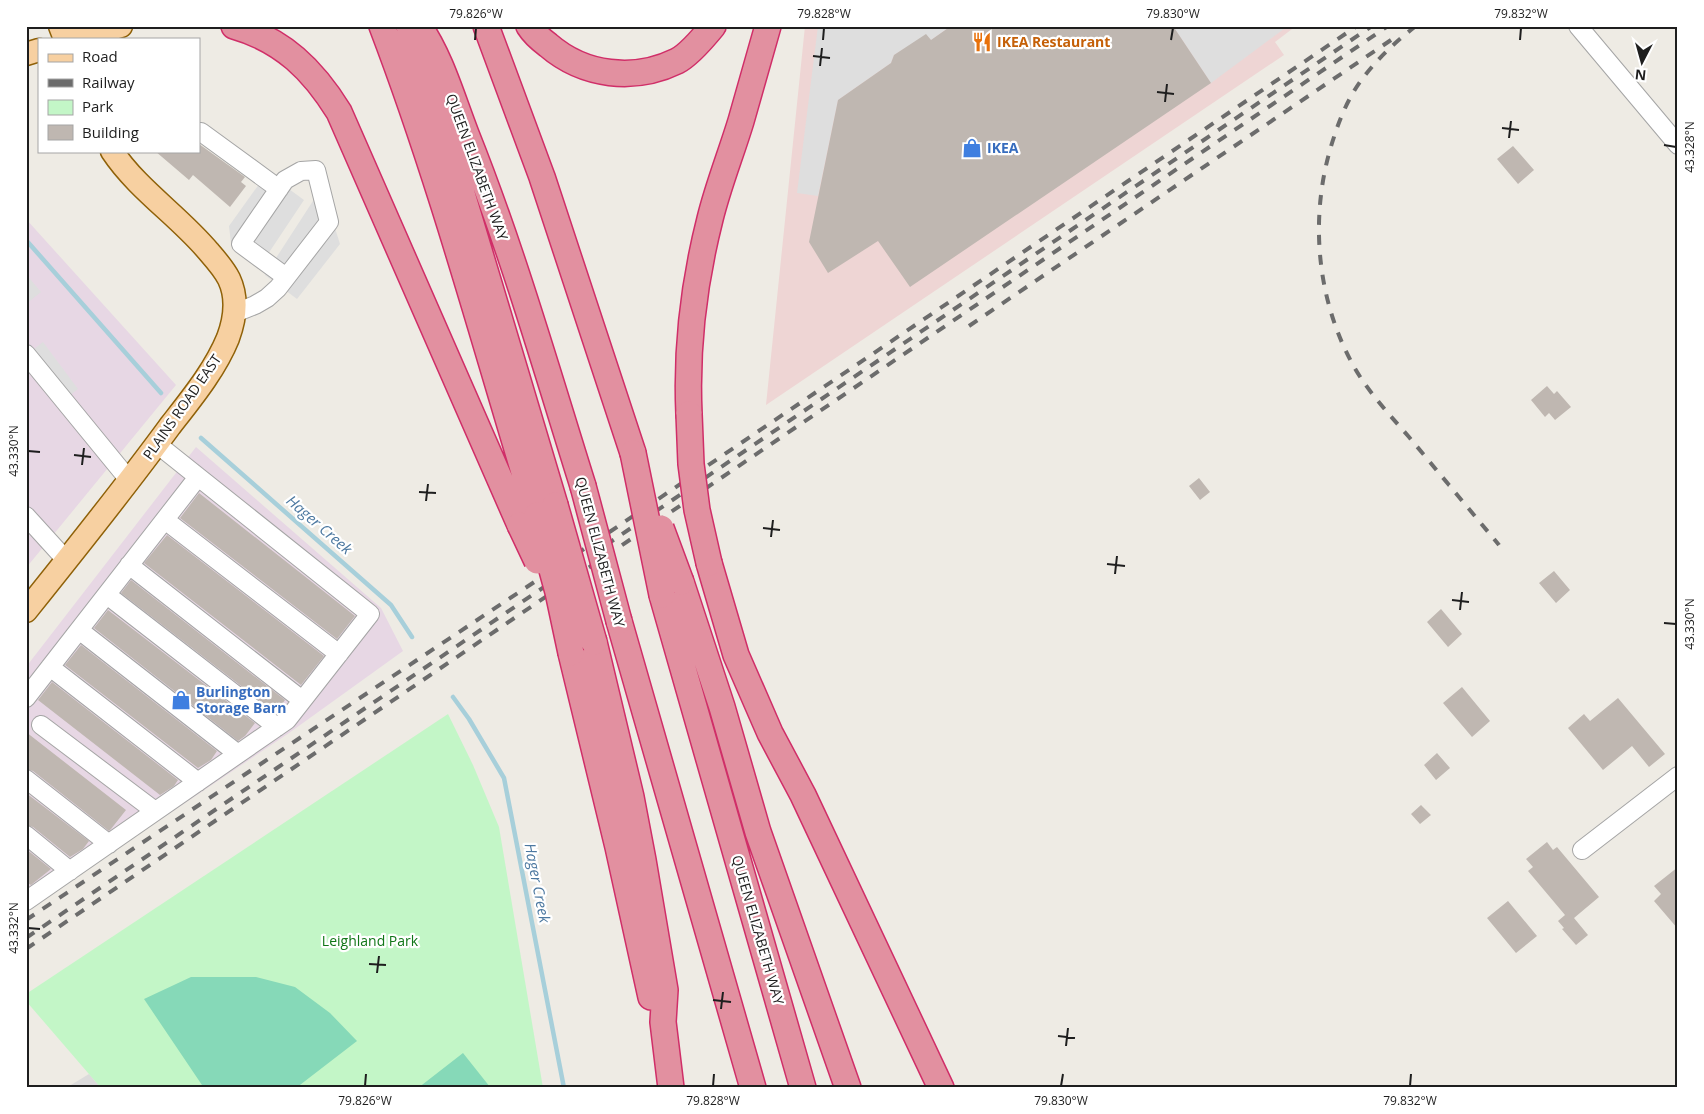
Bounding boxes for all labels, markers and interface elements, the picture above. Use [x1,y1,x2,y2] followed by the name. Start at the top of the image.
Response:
[449,5,503,22] text: 79.826°W
[797,5,851,22] text: 79.828°W
[1146,5,1200,22] text: 79.830°W
[1494,5,1548,22] text: 79.832°W
[971,31,993,53] restaurant icon: IKEA Restaurant
[997,32,1110,51] place label: IKEA Restaurant
[38,38,200,152] legend
[1616,38,1666,88] north arrow
[82,46,118,66] text: Road
[1634,65,1647,85] text: N
[82,72,135,92] text: Railway
[442,91,513,243] street label: QUEEN ELIZABETH WAY
[82,96,113,116] text: Park
[1681,121,1698,173] text: 43.328°N
[82,122,139,142] text: Building
[961,137,983,159] shop icon: IKEA
[987,138,1019,157] place label: IKEA
[138,350,225,463] street label: PLAINS ROAD EAST
[5,425,22,477] text: 43.330°N
[571,475,630,629] street label: QUEEN ELIZABETH WAY
[283,490,357,559] water label: Hager Creek
[1681,598,1698,650] text: 43.330°N
[196,682,287,717] place label: Burlington Storage Barn
[170,689,192,711] shop icon: Burlington Storage Barn
[520,841,556,925] water label: Hager Creek
[728,853,789,1007] street label: QUEEN ELIZABETH WAY
[5,902,22,954] text: 43.332°N
[322,931,419,950] park label: Leighland Park
[338,1092,392,1109] text: 79.826°W
[686,1092,740,1109] text: 79.828°W
[1034,1092,1088,1109] text: 79.830°W
[1383,1092,1437,1109] text: 79.832°W

